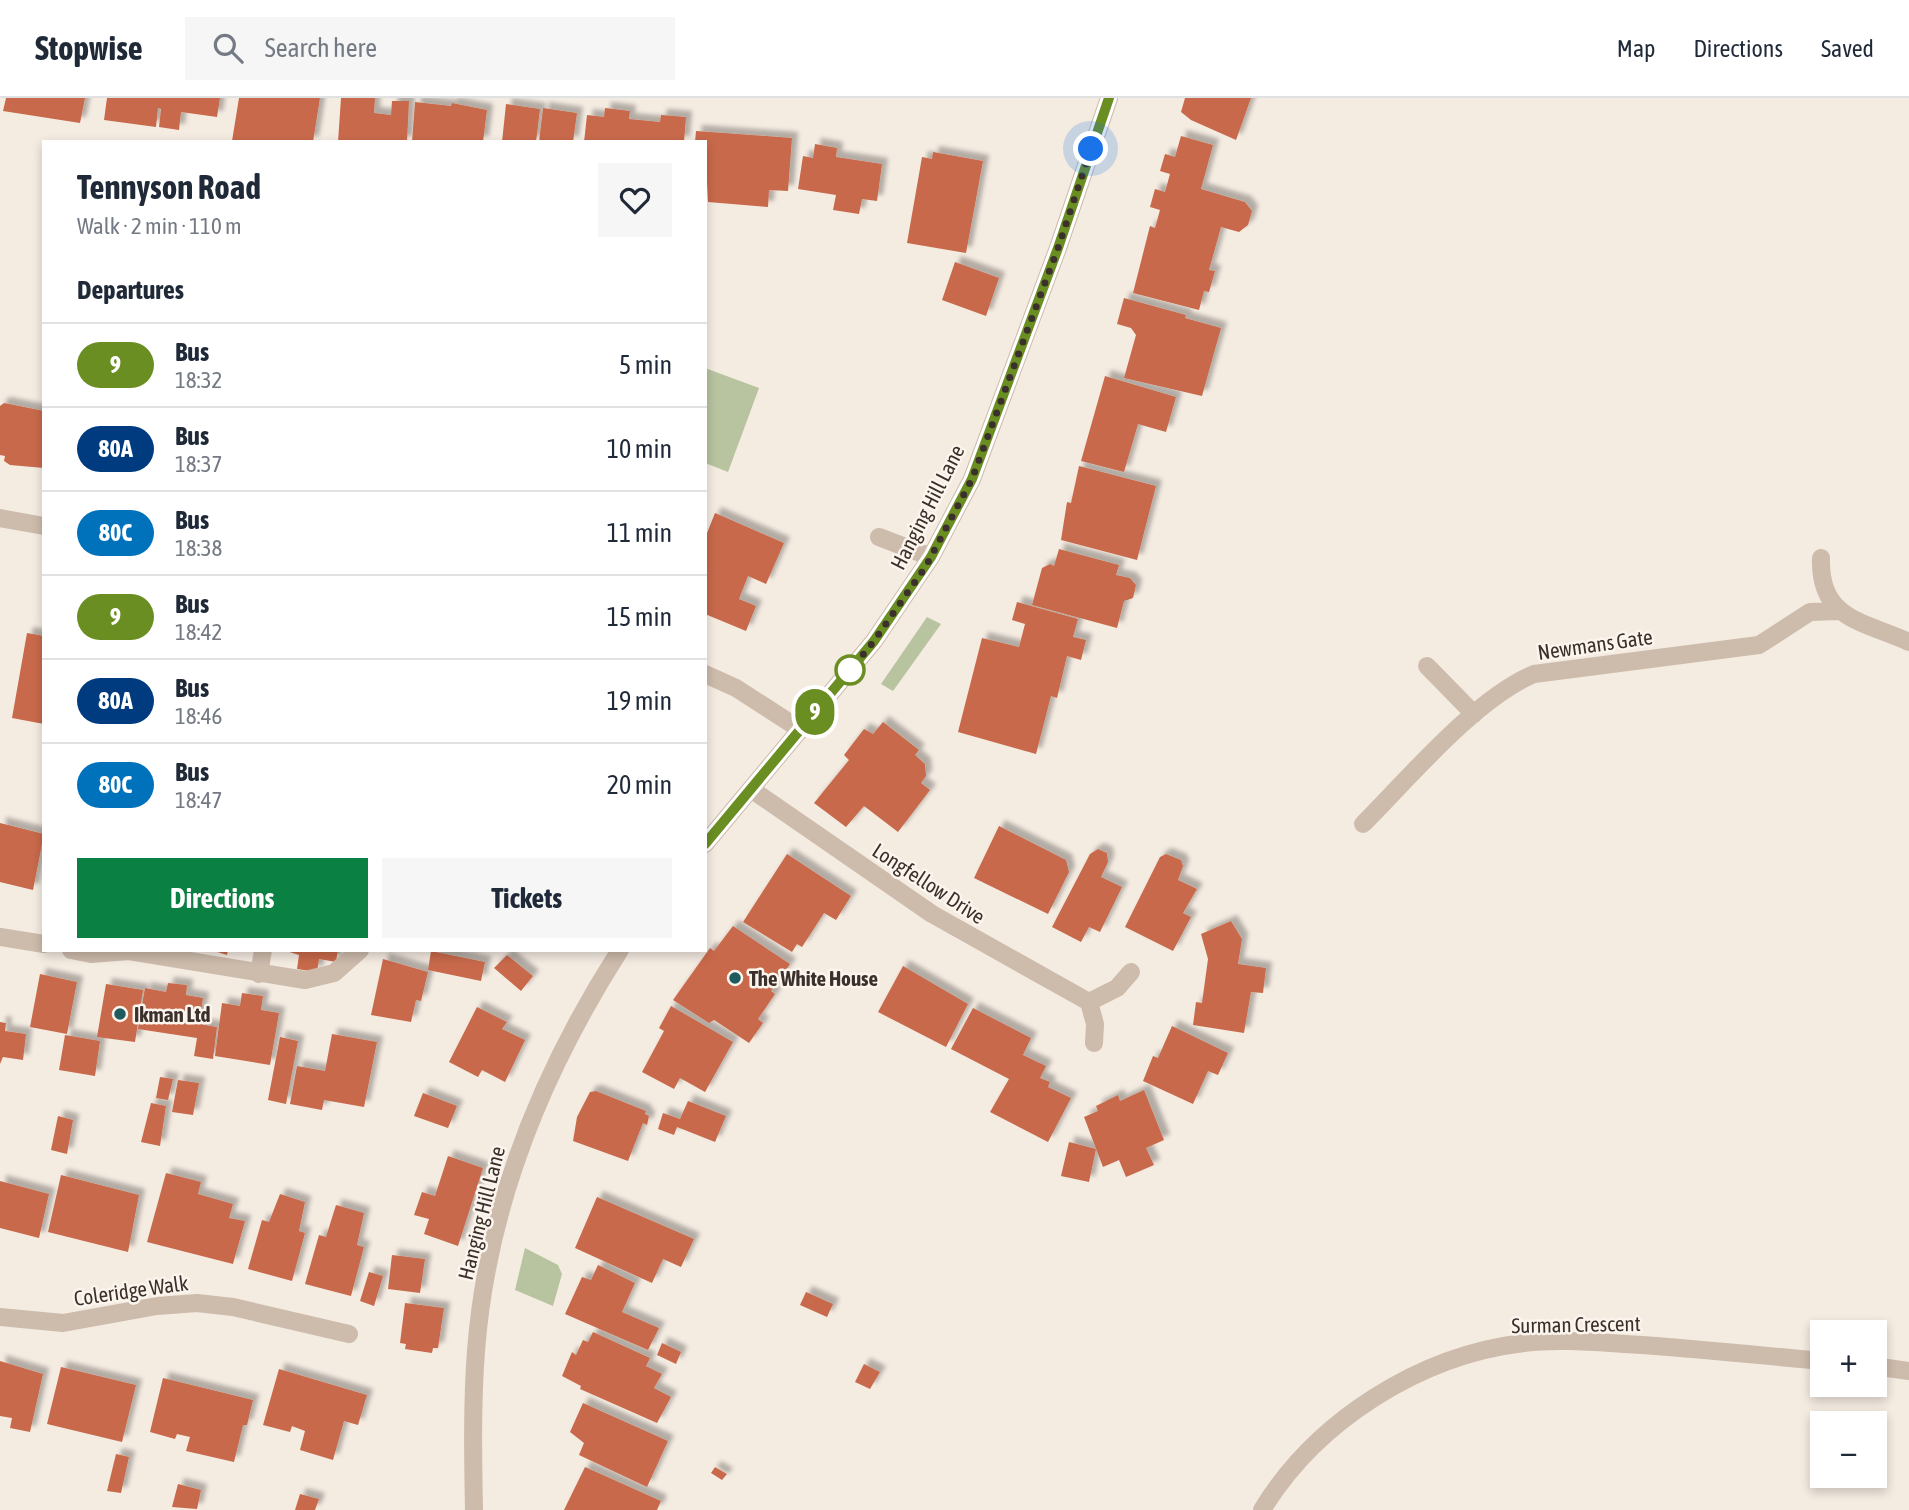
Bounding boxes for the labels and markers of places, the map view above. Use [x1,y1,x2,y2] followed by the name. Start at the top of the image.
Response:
[835,655,865,685] unlabelled marker
[749,966,878,990] place label: The White House
[727,970,743,986] marker: The White House
[134,1002,211,1026] place label: Ikman Ltd
[112,1006,128,1022] marker: Ikman Ltd

